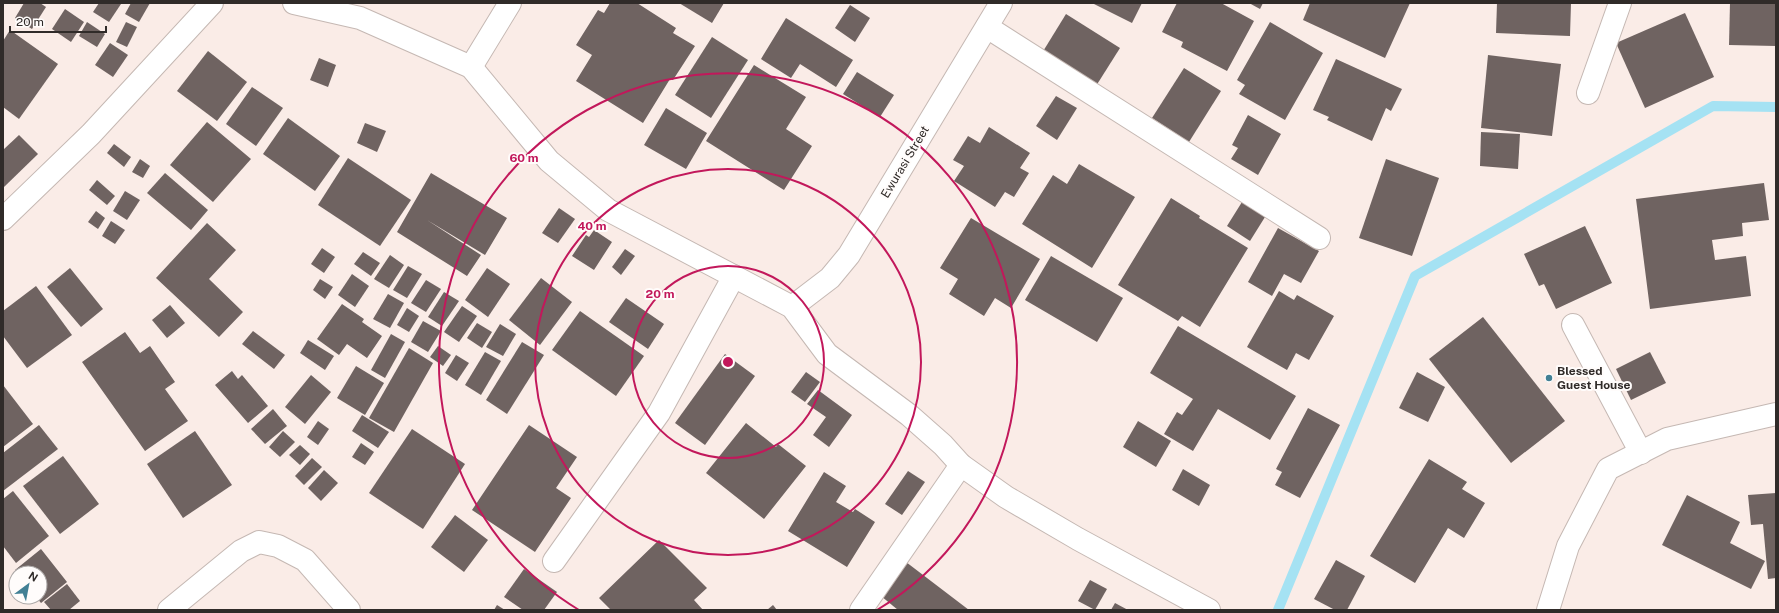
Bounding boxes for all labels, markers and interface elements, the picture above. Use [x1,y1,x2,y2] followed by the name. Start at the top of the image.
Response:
[10,8,106,34] scale bar
[16,15,44,29] text: 20 m
[878,123,932,201] street label: Ewurasi Street
[509,151,539,165] text: 60 m
[577,219,607,233] text: 40 m
[646,287,675,301] text: 20 m
[721,355,735,369] centre of rings
[1557,364,1631,392] place label: Blessed Guest House
[1544,373,1554,383] marker: Blessed Guest House
[8,565,48,605] north arrow
[26,569,40,584] text: N

